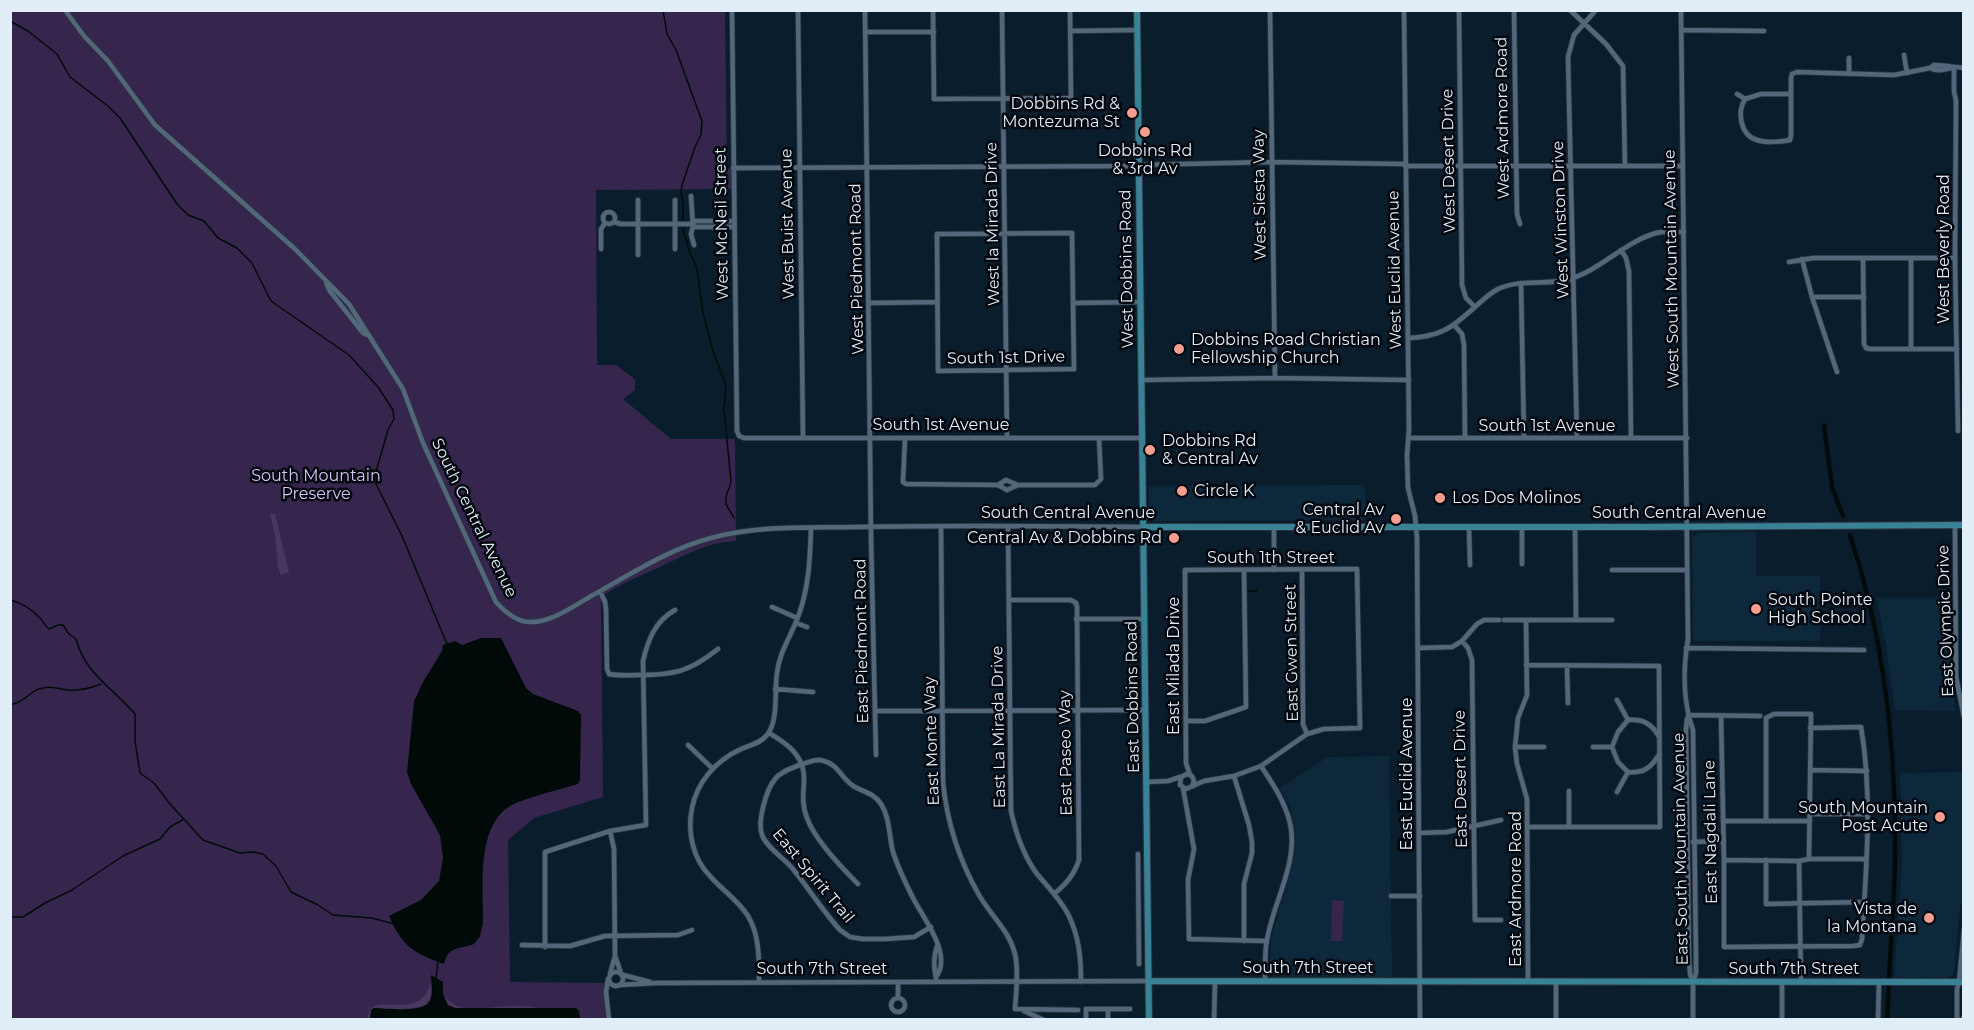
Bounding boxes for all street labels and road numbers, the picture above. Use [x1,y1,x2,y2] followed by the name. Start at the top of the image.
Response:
[1492,37,1514,199] street label: West Ardmore Road
[1438,89,1460,233] street label: West Desert Drive
[1249,129,1271,261] street label: West Siesta Way
[1549,140,1573,300] street label: West Winston Drive
[982,142,1004,306] street label: West la Mirada Drive
[711,147,733,301] street label: West McNeil Street
[777,148,799,300] street label: West Buist Avenue
[1660,149,1684,389] street label: West South Mountain Avenue
[1934,174,1954,324] street label: West Beverly Road
[846,183,868,355] street label: West Piedmont Road
[1116,189,1138,349] street label: West Dobbins Road
[1384,190,1406,350] street label: West Euclid Avenue
[947,347,1065,369] street label: South 1st Drive
[873,415,1009,435] street label: South 1st Avenue
[1479,416,1615,436] street label: South 1st Avenue
[427,436,521,600] street label: South Central Avenue
[981,503,1155,523] street label: South Central Avenue
[1592,503,1766,523] street label: South Central Avenue
[1934,545,1958,697] street label: East Olympic Drive
[1207,548,1335,568] street label: South 1th Street
[851,558,873,724] street label: East Piedmont Road
[1281,584,1303,722] street label: East Gwen Street
[1164,597,1184,735] street label: East Milada Drive
[1122,621,1144,773] street label: East Dobbins Road
[988,645,1010,809] street label: East La Mirada Drive
[920,676,944,806] street label: East Monte Way
[1055,690,1077,816] street label: East Paseo Way
[1397,698,1417,850] street label: East Euclid Avenue
[1450,710,1472,848] street label: East Desert Drive
[1669,732,1693,966] street label: East South Mountain Avenue
[1700,760,1722,904] street label: East Nagdali Lane
[1506,811,1526,967] street label: East Ardmore Road
[768,825,858,927] street label: East Spirit Trail
[1242,958,1374,978] street label: South 7th Street
[756,959,888,979] street label: South 7th Street
[1728,959,1860,979] street label: South 7th Street

